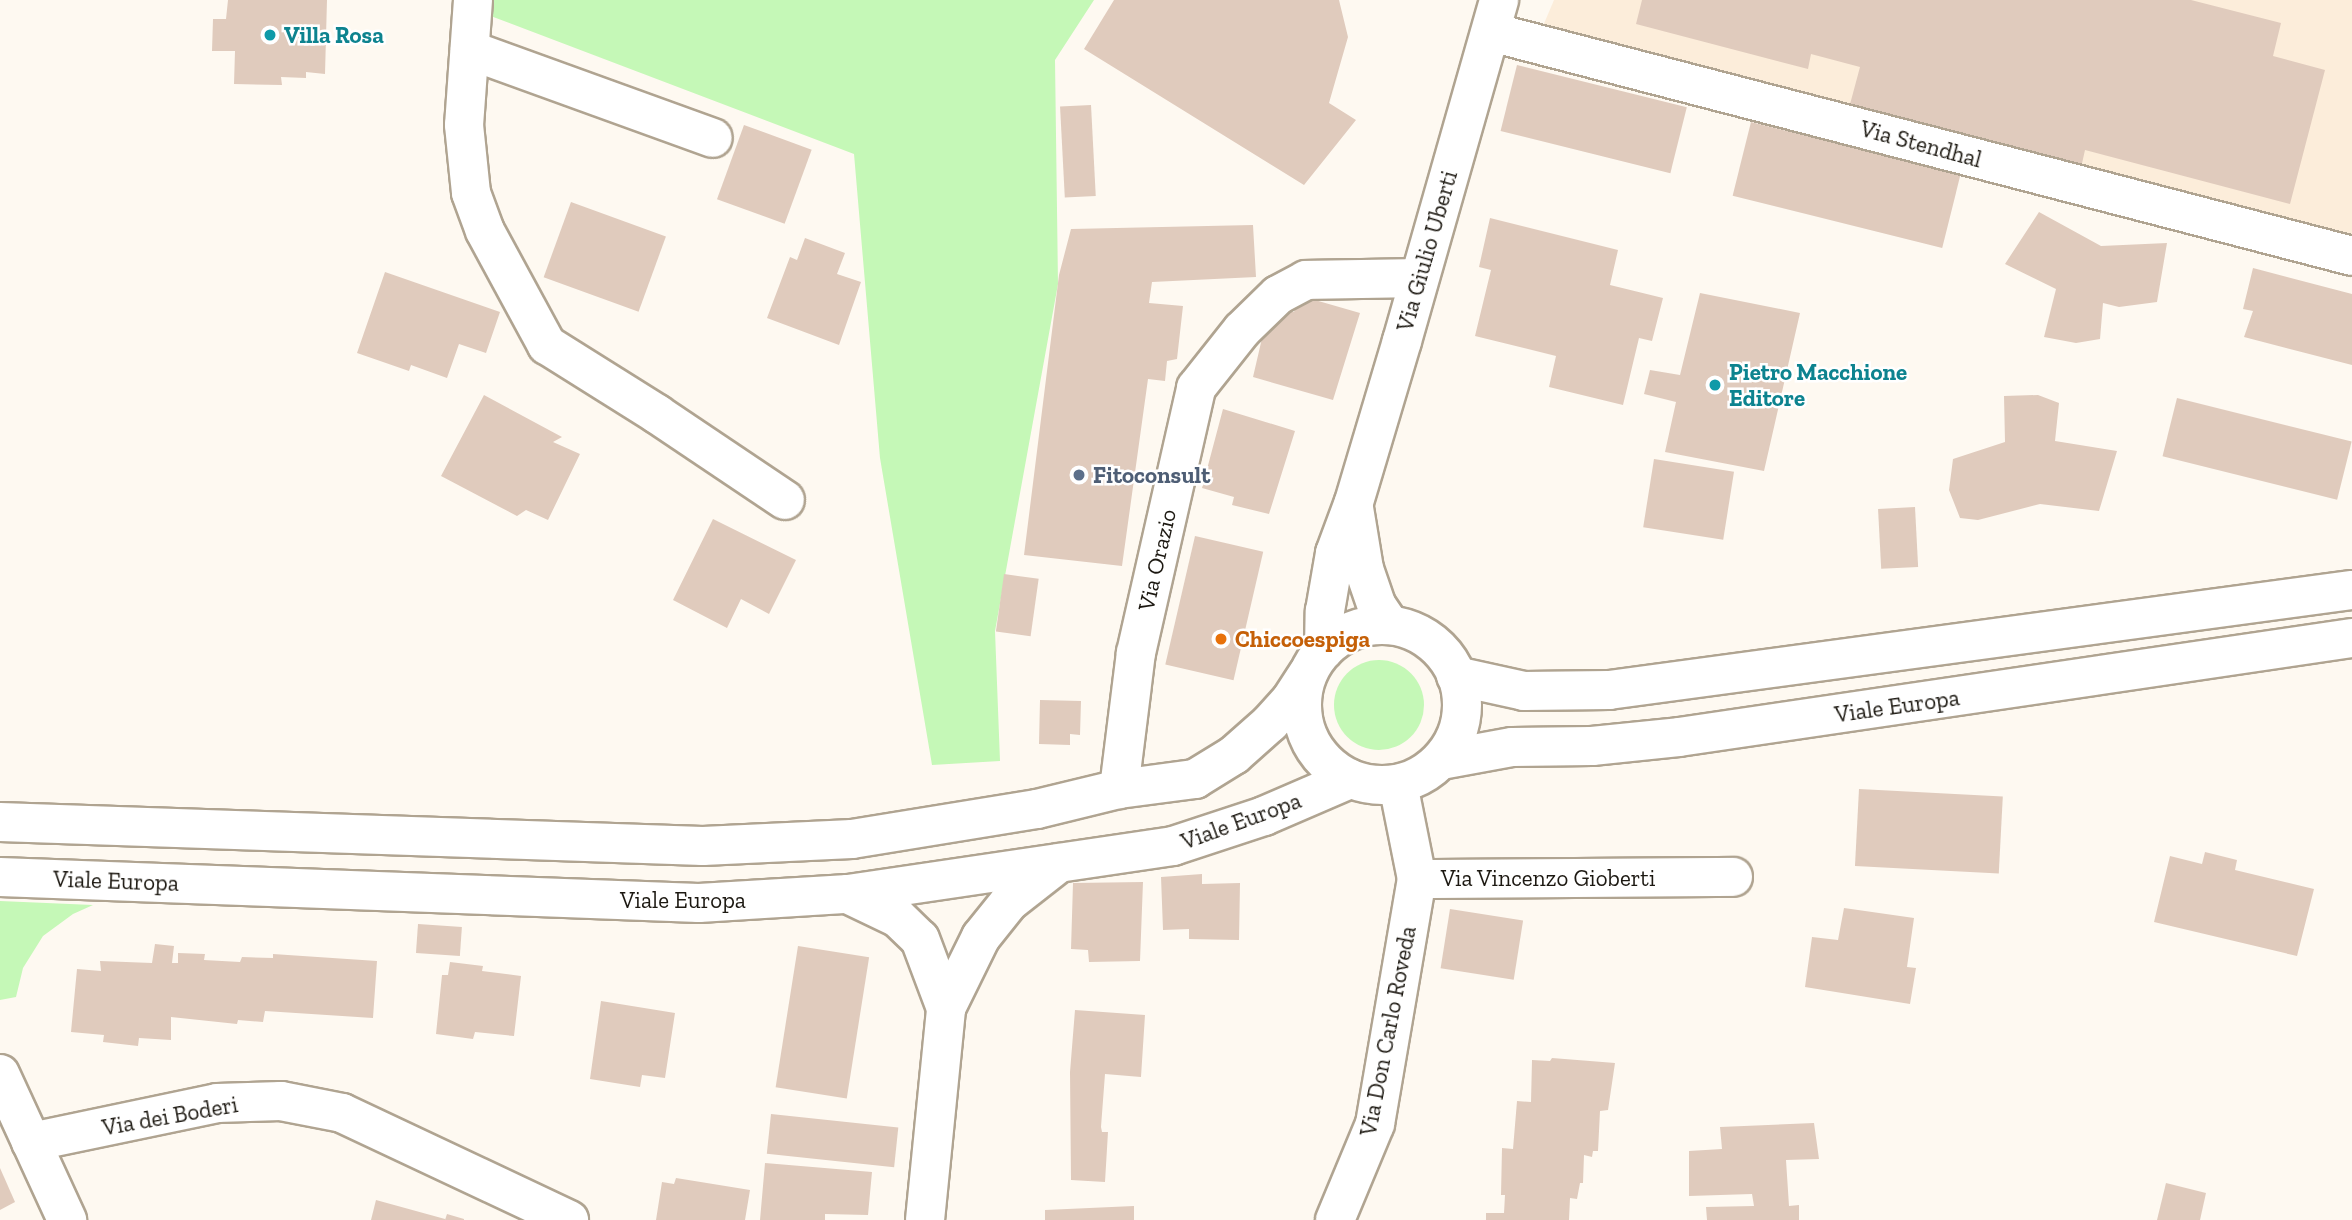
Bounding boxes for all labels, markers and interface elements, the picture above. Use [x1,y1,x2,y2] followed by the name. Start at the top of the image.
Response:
[284,21,384,49] place label: Villa Rosa
[262,27,278,43] marker: Villa Rosa
[1857,115,1985,173] street label: Via Stendhal
[1391,167,1463,335] street label: Via Giulio Uberti
[1729,358,1907,412] place label: Pietro Macchione Editore
[1707,377,1723,393] marker: Pietro Macchione Editore
[1093,461,1210,489] place label: Fitoconsult
[1071,467,1087,483] marker: Fitoconsult
[1132,506,1182,614] street label: Via Orazio
[1235,625,1370,653] place label: Chiccoespiga
[1213,631,1229,647] marker: Chiccoespiga
[1833,684,1961,728] street label: Viale Europa
[1177,787,1305,855] street label: Viale Europa
[1440,864,1656,892] street label: Via Vincenzo Gioberti
[53,865,179,897] street label: Viale Europa
[620,886,746,914] street label: Viale Europa
[1354,924,1422,1138] street label: Via Don Carlo Roveda
[100,1090,240,1142] street label: Via dei Boderi

